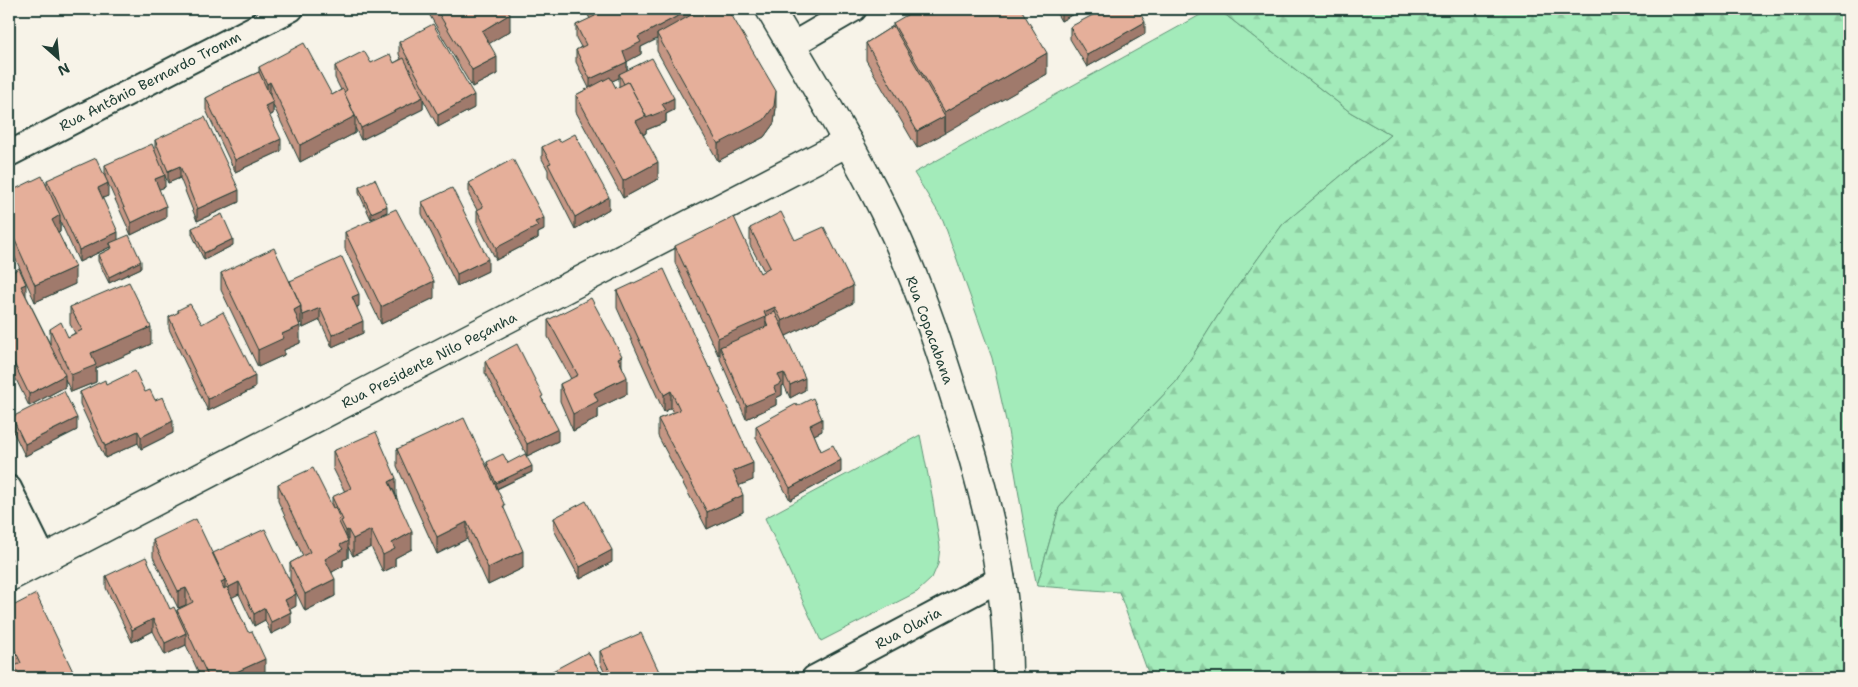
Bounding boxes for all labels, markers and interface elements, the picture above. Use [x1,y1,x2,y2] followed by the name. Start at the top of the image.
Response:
[56,27,244,135] street label: Rua Antônio Bernardo Tromm
[32,32,82,82] north arrow
[55,59,73,80] text: N
[902,274,958,387] street label: Rua Copacabana
[338,308,520,412] street label: Rua Presidente Nilo Peçanha
[872,603,944,653] street label: Rua Olaria

